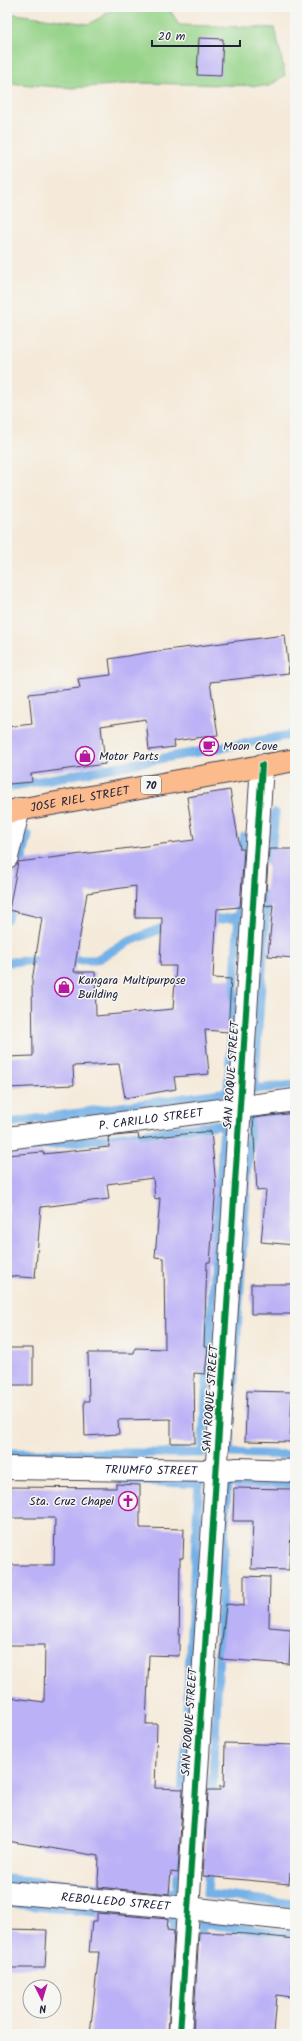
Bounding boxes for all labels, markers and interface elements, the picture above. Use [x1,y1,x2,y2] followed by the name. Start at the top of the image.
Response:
[152,22,240,48] scale bar
[158,27,186,46] text: 20 m
[198,735,220,757] cafe icon: Moon Cove
[223,737,278,756] place label: Moon Cove
[74,745,96,767] shop icon: Motor Parts
[99,747,159,766] place label: Motor Parts
[141,776,161,794] road number: 70
[29,781,133,818] street label: JOSE RIEL STREET
[78,971,186,1004] place label: Kangara Multipurpose Building
[53,976,75,998] shop icon: Kangara Multipurpose Building
[218,1019,245,1130] street label: SAN ROQUE STREET
[98,1103,206,1136] street label: P. CARILLO STREET
[197,1343,224,1454] street label: SAN ROQUE STREET
[105,1460,199,1481] street label: TRIUMFO STREET
[117,1490,139,1512] church icon: Sta. Cruz Chapel
[29,1492,114,1511] place label: Sta. Cruz Chapel
[176,1666,203,1777] street label: SAN ROQUE STREET
[60,1888,172,1917] street label: REBOLLEDO STREET
[22,1979,62,2019] north arrow
[38,1999,47,2017] text: N

